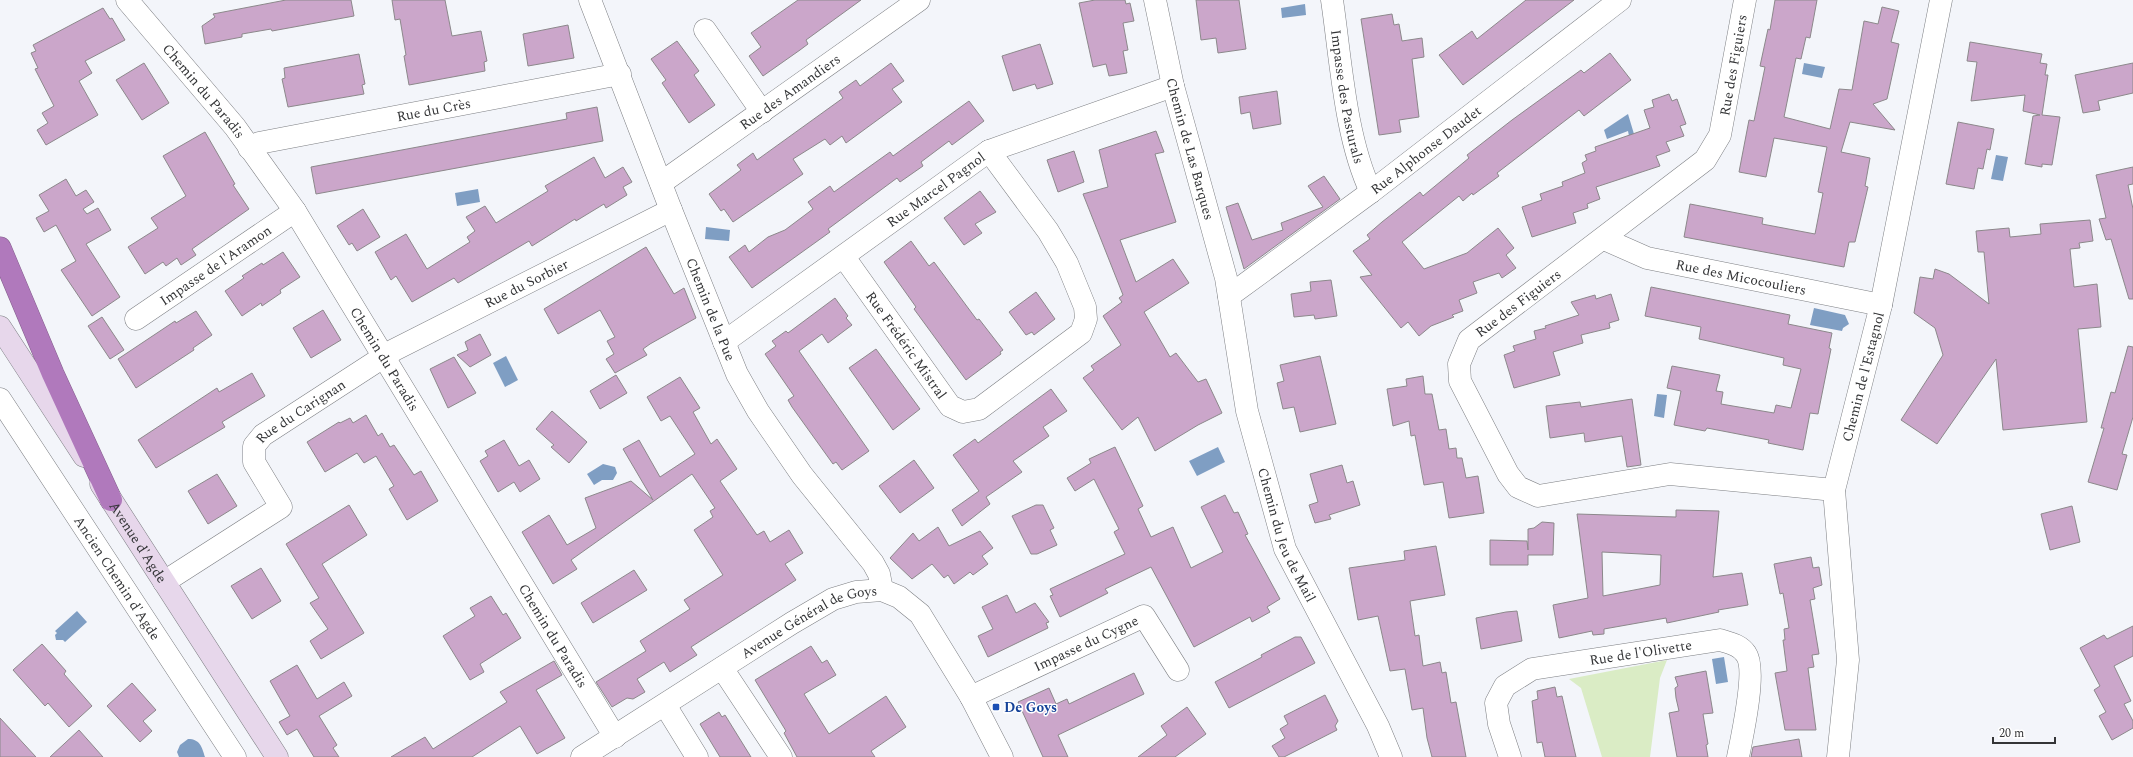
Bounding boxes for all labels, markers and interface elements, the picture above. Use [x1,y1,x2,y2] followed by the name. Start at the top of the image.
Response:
[1714,13,1753,117] street label: Rue des Figuiers
[1325,29,1369,167] street label: Impasse des Pasturals
[157,39,250,143] street label: Chemin du Paradis
[735,49,845,135] street label: Rue des Amandiers
[1161,76,1219,222] street label: Chemin de Las Barques
[395,93,473,127] street label: Rue du Crès
[1366,101,1486,200] street label: Rue Alphonse Daudet
[882,147,990,233] street label: Rue Marcel Pagnol
[156,220,276,311] street label: Impasse de l'Aramon
[481,253,573,314] street label: Rue du Sorbier
[1674,254,1808,301] street label: Rue des Micocouliers
[680,255,741,364] street label: Chemin de la Pue
[1471,264,1566,343] street label: Rue des Figuiers
[860,287,952,404] street label: Rue Frédéric Mistral
[345,303,424,415] street label: Chemin du Paradis
[1837,310,1890,444] street label: Chemin de l'Estagnol
[250,374,350,448] street label: Rue du Carignan
[1252,465,1321,606] street label: Chemin du Jeu de Mail
[104,497,172,587] street label: Avenue d'Agde
[68,512,166,645] street label: Ancien Chemin d'Agde
[513,580,593,692] street label: Chemin du Paradis
[737,580,878,664] street label: Avenue Général de Goys
[1031,610,1142,677] street label: Impasse du Cygne
[1588,634,1693,671] street label: Rue de l'Olivette
[1004,697,1057,718] place label: De Goys
[991,702,1001,712] marker: De Goys
[1993,719,2055,745] scale bar
[1999,724,2024,743] text: 20 m

